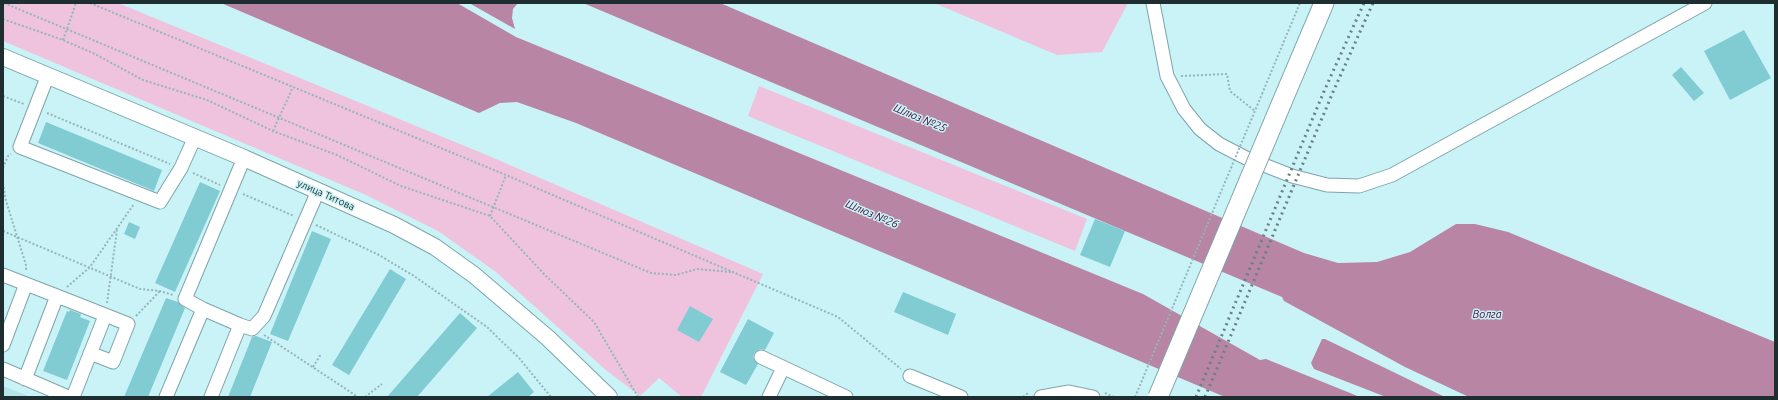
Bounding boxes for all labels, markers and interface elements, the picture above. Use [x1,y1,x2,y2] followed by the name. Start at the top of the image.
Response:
[892,101,948,135] water label: Шлюз №25
[295,177,357,213] street label: улица Титова
[844,197,900,231] water label: Шлюз №26
[1472,307,1502,321] water label: Волга

